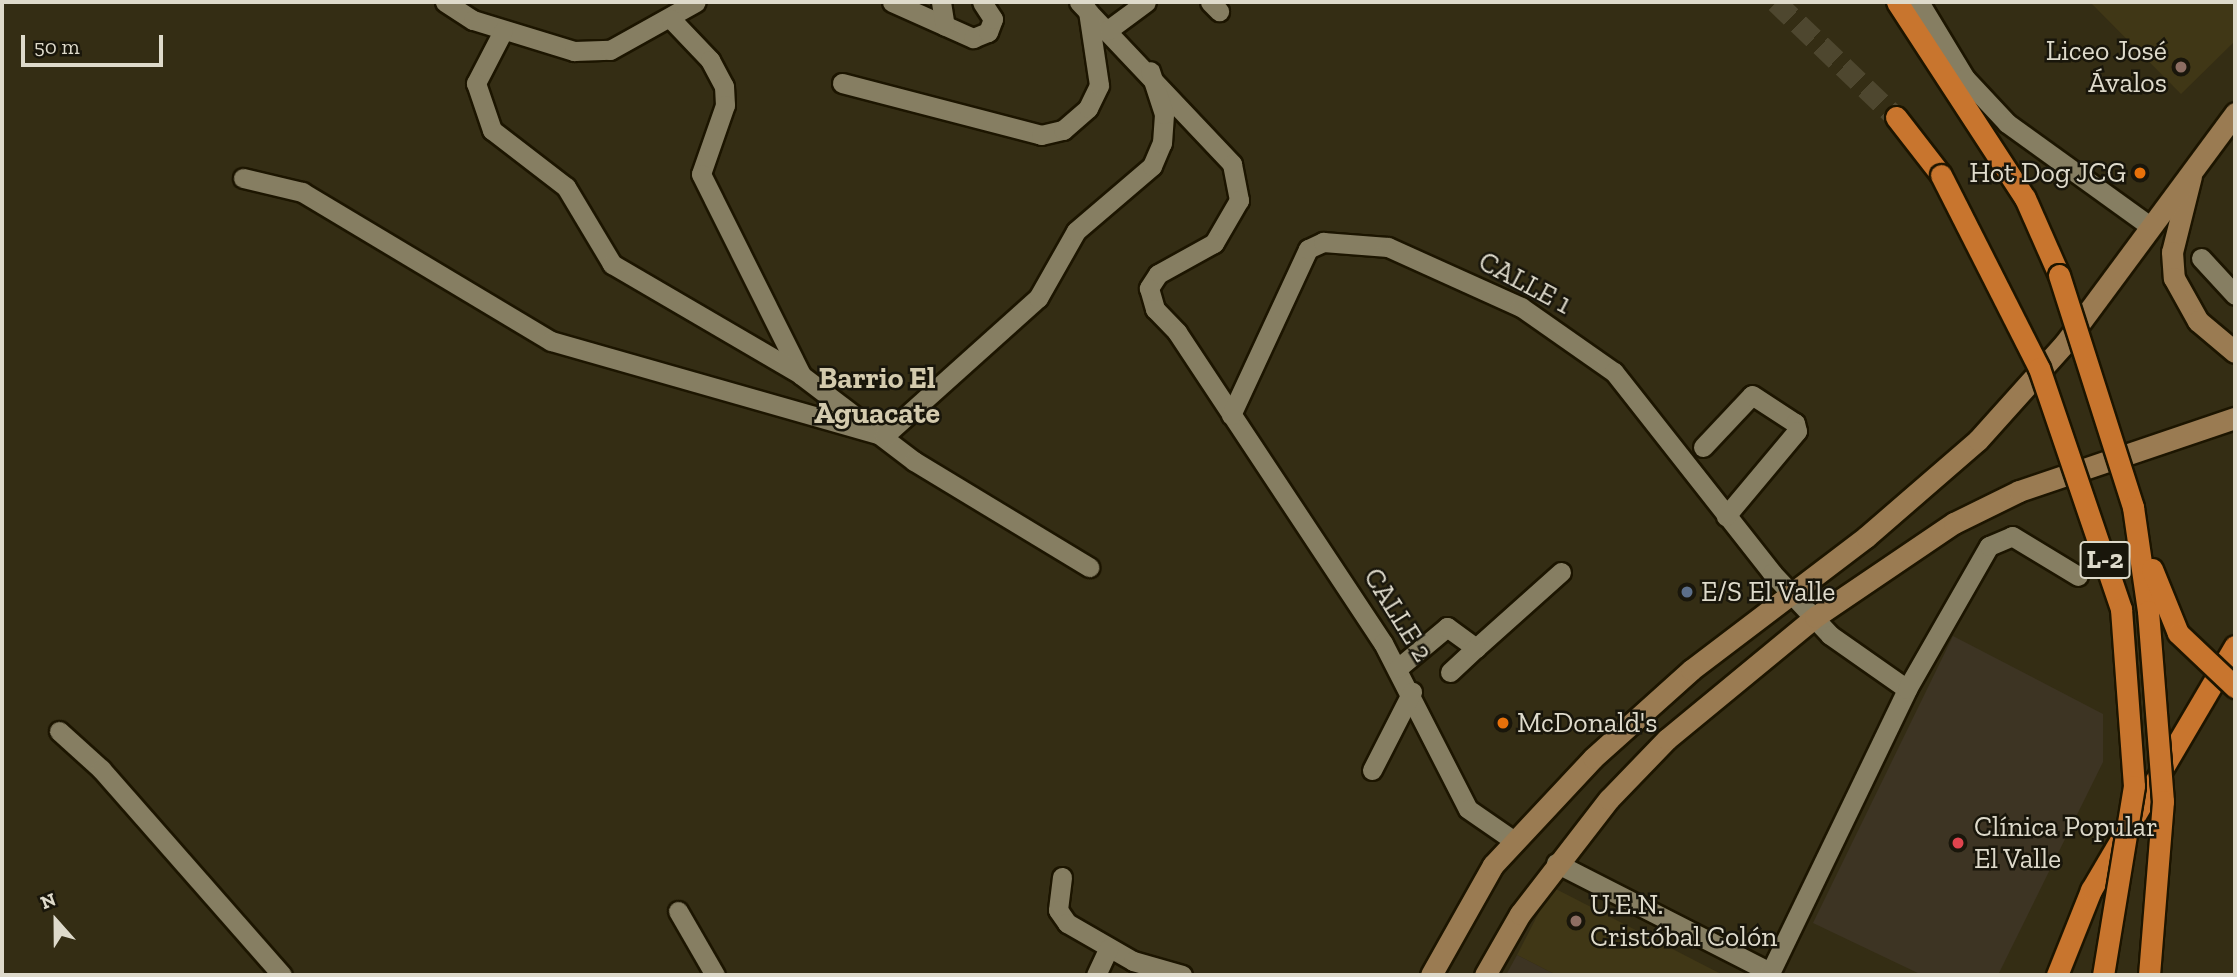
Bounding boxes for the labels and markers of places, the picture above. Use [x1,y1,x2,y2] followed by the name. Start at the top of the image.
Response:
[2045,34,2167,100] place label: Liceo José Ávalos
[2173,59,2189,75] marker: Liceo José Ávalos
[1969,156,2126,190] place label: Hot Dog JCG
[2132,165,2148,181] marker: Hot Dog JCG
[1701,575,1836,609] place label: E/S El Valle
[1679,584,1695,600] marker: E/S El Valle
[1517,706,1657,740] place label: McDonald's
[1495,715,1511,731] marker: McDonald's
[1974,810,2158,876] place label: Clínica Popular El Valle
[1948,833,1968,853] marker: Clínica Popular El Valle
[1590,888,1777,954] place label: U.E.N. Cristóbal Colón
[1568,913,1584,929] marker: U.E.N. Cristóbal Colón

